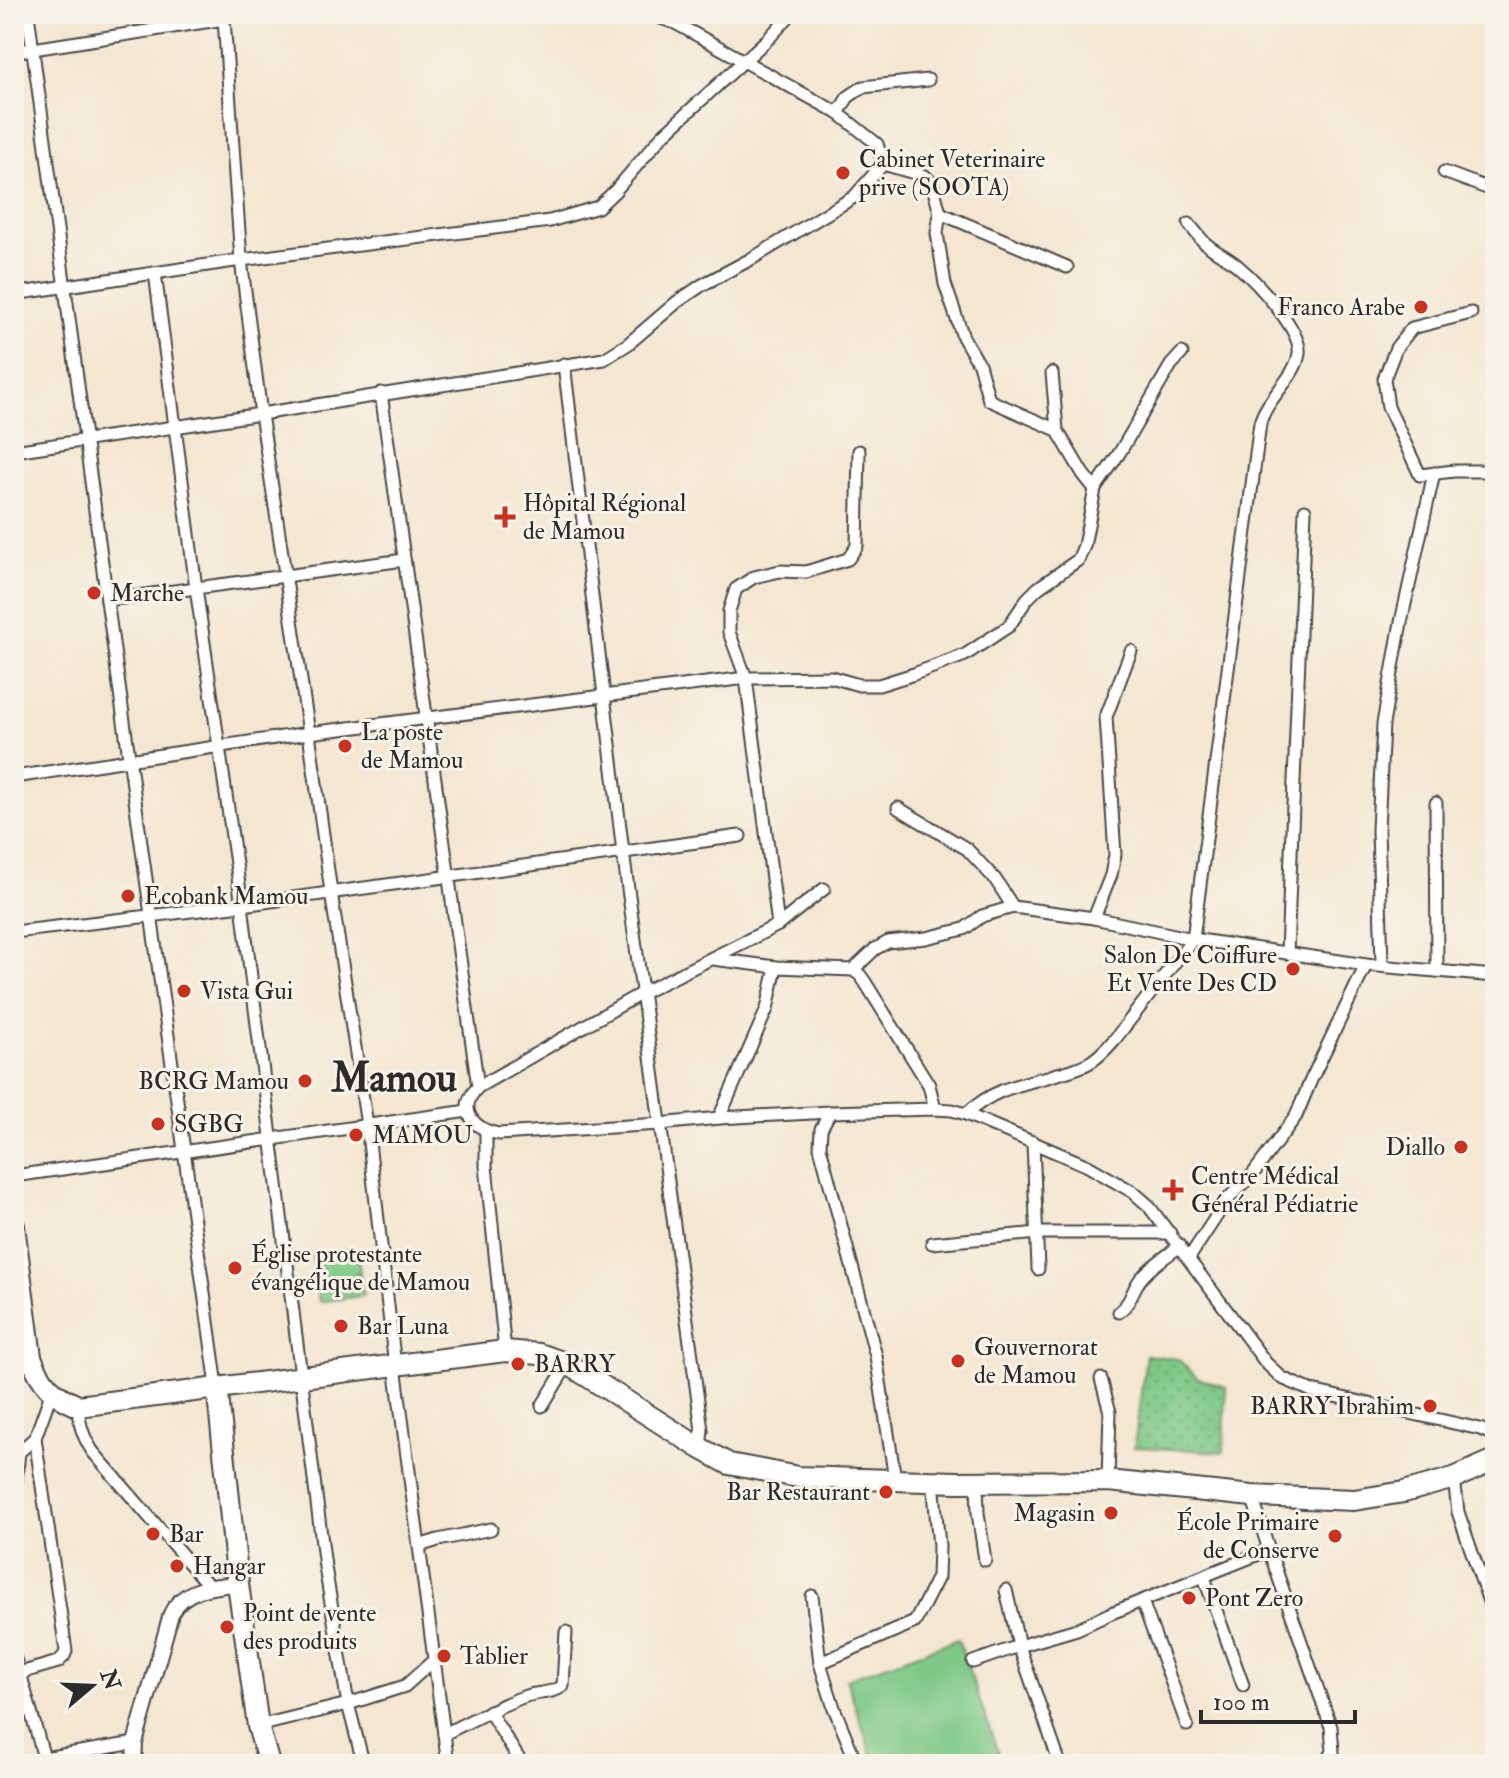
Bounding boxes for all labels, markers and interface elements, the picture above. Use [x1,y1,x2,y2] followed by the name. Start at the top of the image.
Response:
[858,144,1045,203] place label: Cabinet Veterinaire prive (SOOTA)
[834,164,852,182] marker: Cabinet Veterinaire prive (SOOTA)
[1277,292,1405,323] place label: Franco Arabe
[1412,298,1430,316] marker: Franco Arabe
[523,488,686,547] place label: Hôpital Régional de Mamou
[494,506,516,528] marker: Hôpital Régional de Mamou
[110,578,184,609] place label: Marche
[85,584,103,602] marker: Marche
[361,717,463,776] place label: La poste de Mamou
[336,737,354,755] marker: La poste de Mamou
[144,881,308,912] place label: Ecobank Mamou
[119,887,137,905] marker: Ecobank Mamou
[1104,940,1277,999] place label: Salon De Coiffure Et Vente Des CD
[1284,960,1302,978] marker: Salon De Coiffure Et Vente Des CD
[200,976,293,1007] place label: Vista Gui
[175,982,193,1000] marker: Vista Gui
[330,1053,457,1104] district label: Mamou
[138,1066,289,1097] place label: BCRG Mamou
[296,1072,314,1090] marker: BCRG Mamou
[174,1109,243,1140] place label: SGBG
[149,1115,167,1133] marker: SGBG
[372,1120,473,1151] place label: MAMOU
[347,1126,365,1144] marker: MAMOU
[1385,1132,1445,1163] place label: Diallo
[1452,1138,1470,1156] marker: Diallo
[1191,1161,1358,1220] place label: Centre Médical Général Pédiatrie
[1162,1179,1184,1201] marker: Centre Médical Général Pédiatrie
[251,1238,470,1298] place label: Église protestante évangélique de Mamou
[226,1259,244,1277] marker: Église protestante évangélique de Mamou
[357,1311,450,1342] place label: Bar Luna
[332,1317,350,1335] marker: Bar Luna
[974,1332,1098,1391] place label: Gouvernorat de Mamou
[534,1349,616,1380] place label: BARRY
[949,1352,967,1370] marker: Gouvernorat de Mamou
[509,1355,527,1373] marker: BARRY
[1250,1391,1414,1422] place label: BARRY Ibrahim
[1421,1397,1439,1415] marker: BARRY Ibrahim
[726,1477,870,1508] place label: Bar Restaurant
[877,1483,895,1501] marker: Bar Restaurant
[1013,1498,1095,1529] place label: Magasin
[1102,1504,1120,1522] marker: Magasin
[1177,1506,1319,1566] place label: École Primaire de Conserve
[169,1519,204,1550] place label: Bar
[144,1525,162,1543] marker: Bar
[1326,1527,1344,1545] marker: École Primaire de Conserve
[193,1551,266,1582] place label: Hangar
[168,1557,186,1575] marker: Hangar
[1205,1583,1303,1614] place label: Pont Zero
[1180,1589,1198,1607] marker: Pont Zero
[243,1598,376,1657] place label: Point de vente des produits
[218,1618,236,1636] marker: Point de vente des produits
[460,1641,528,1672] place label: Tablier
[52,1646,132,1726] north arrow
[435,1647,453,1665] marker: Tablier
[93,1665,127,1694] text: N
[1201,1674,1355,1724] scale bar
[1213,1687,1270,1718] text: 100 m

